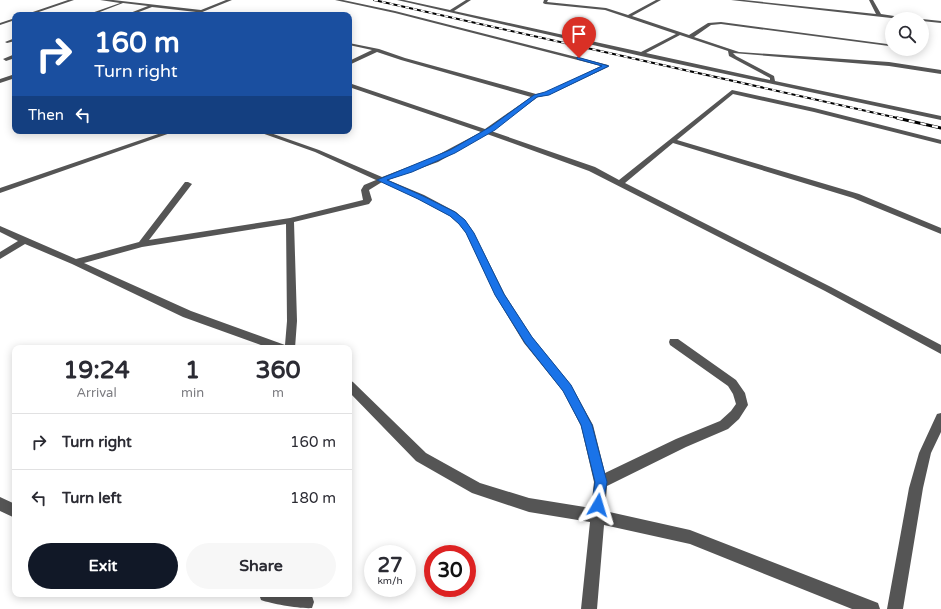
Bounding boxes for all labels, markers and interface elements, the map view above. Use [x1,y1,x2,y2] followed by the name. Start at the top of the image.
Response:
[885,12,929,56] map controls
[885,12,929,56] button: search
[562,17,596,58] pin
[568,23,590,45] icon: arrive
[94,26,180,60] text: 160 m
[28,28,80,80] icon: right
[94,60,178,82] text: Turn right
[72,104,94,126] icon: left
[28,106,64,124] text: Then
[63,356,130,385] text: 19:24
[185,356,200,385] text: 1
[255,356,301,385] text: 360
[76,385,117,401] text: Arrival
[181,385,204,401] text: min
[272,385,284,401] text: m
[28,431,50,453] icon: right
[62,433,132,451] text: Turn right
[290,433,336,451] text: 160 m
[577,484,619,526] position arrow
[28,487,50,509] icon: left
[62,489,122,507] text: Turn left
[290,489,336,507] text: 180 m
[28,543,178,589] button: Exit
[186,543,336,589] button: Share
[424,545,476,597] speed limit sign: 30
[377,554,403,578] text: 27
[377,575,403,587] text: km/h

